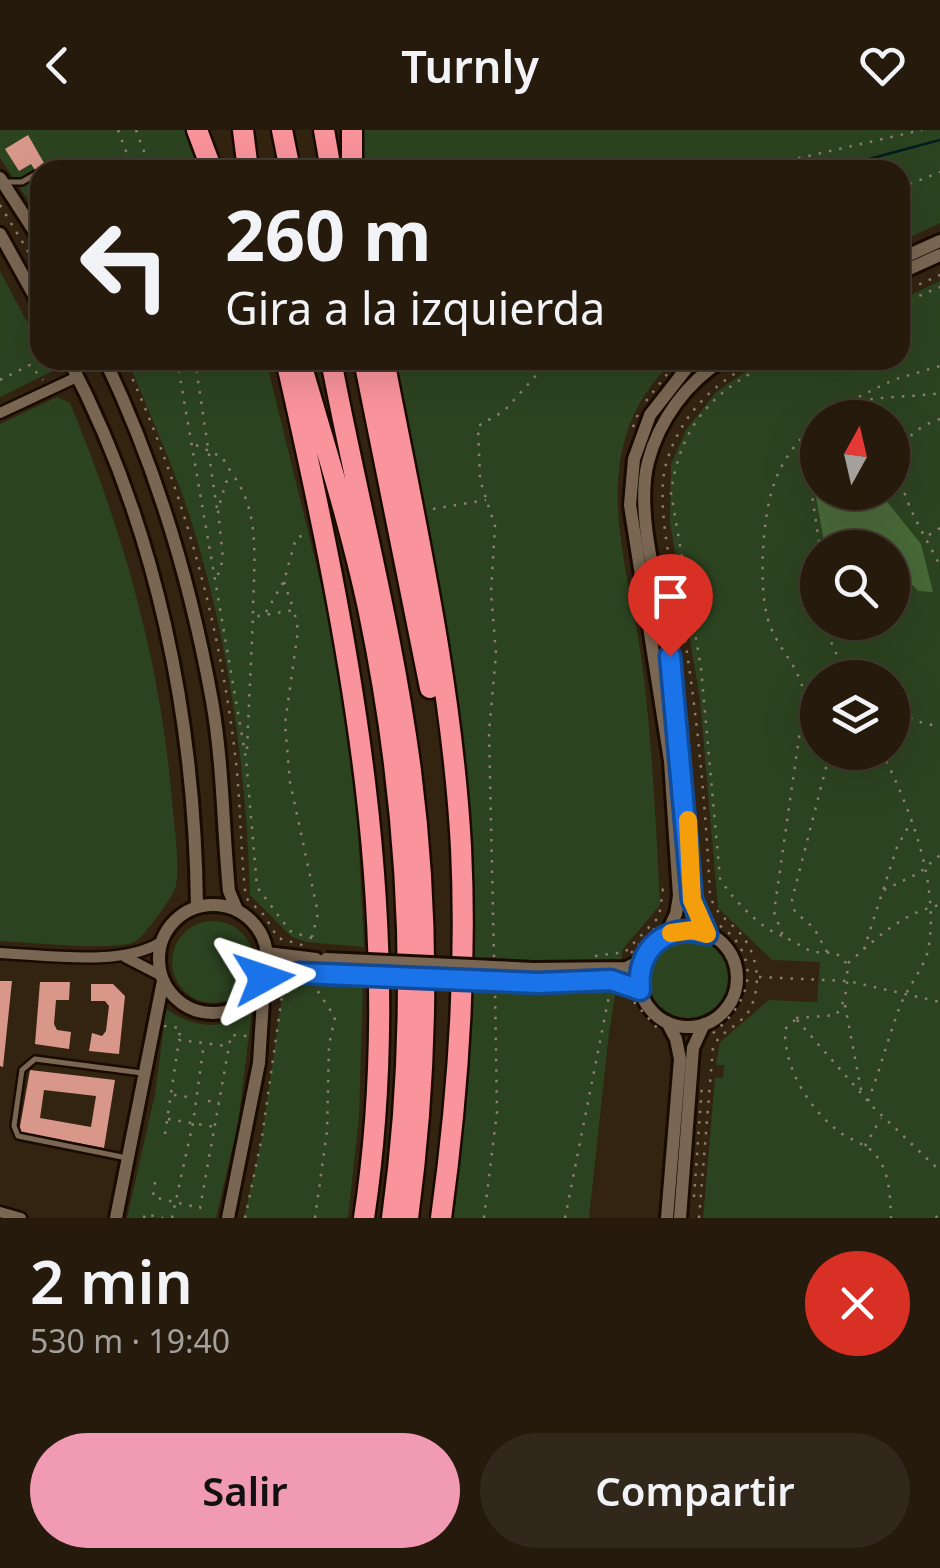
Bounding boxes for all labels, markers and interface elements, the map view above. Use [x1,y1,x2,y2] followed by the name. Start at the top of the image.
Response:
[401,35,539,96] text: Turnly
[30,38,85,93] icon: back
[855,38,910,93] icon: heart
[225,186,432,282] text: 260 m
[60,200,190,330] icon: left
[225,277,605,338] text: Gira a la izquierda
[800,400,910,510] north arrow
[800,400,910,770] map controls
[800,530,910,640] button: search
[628,554,713,657] pin
[643,569,698,624] icon: arrive
[800,660,910,770] button: layers
[212,926,316,1030] position arrow
[30,1240,193,1322] text: 2 min
[805,1251,910,1356] button: close
[30,1319,230,1362] text: 530 m · 19:40
[30,1433,460,1548] button: Salir
[480,1433,910,1548] button: Compartir

